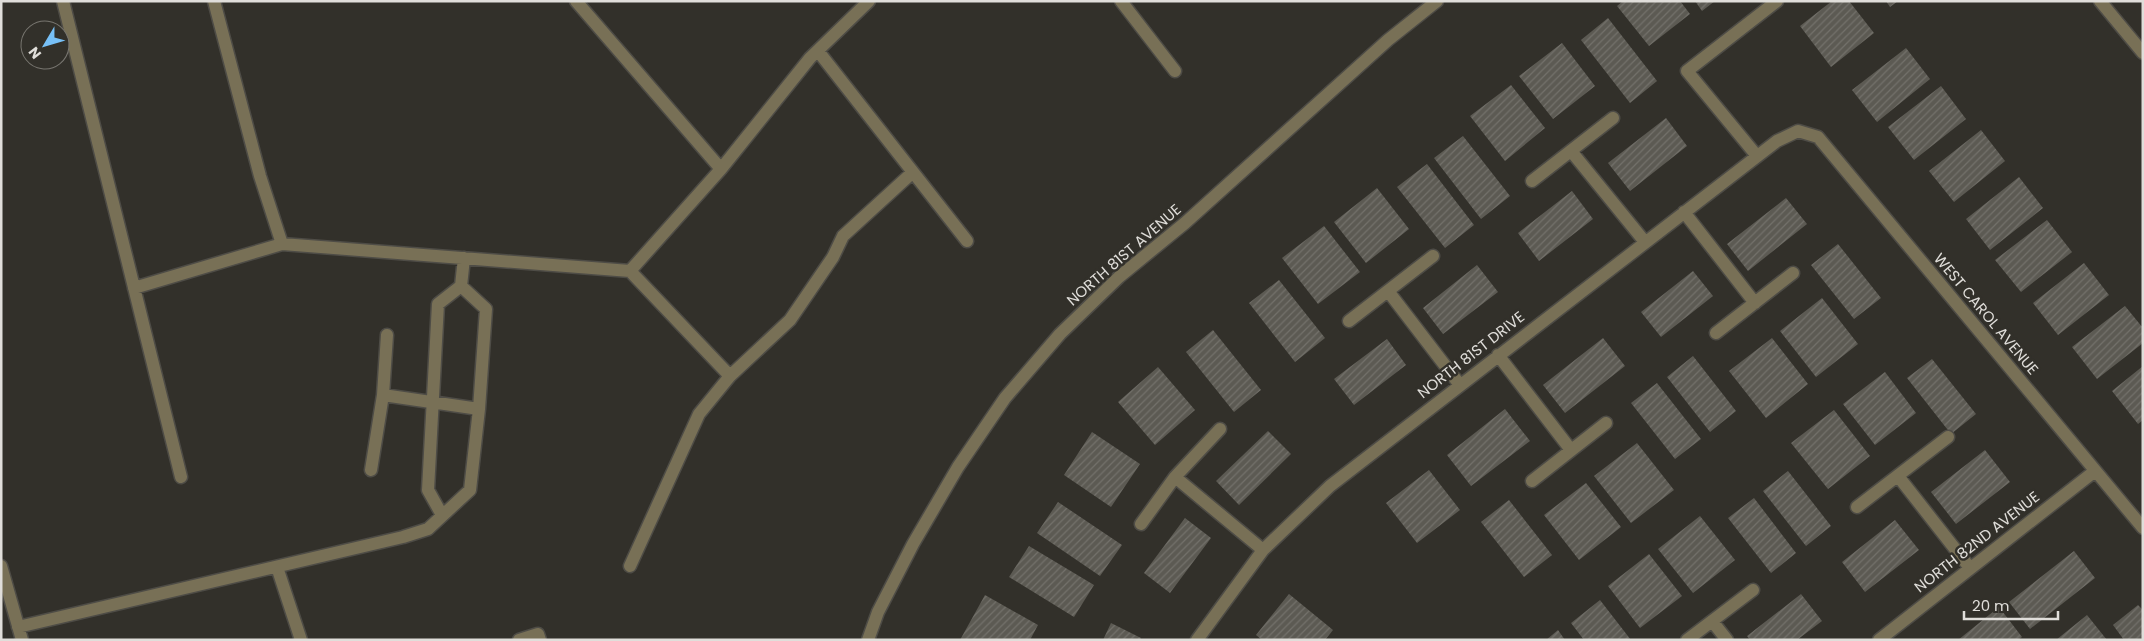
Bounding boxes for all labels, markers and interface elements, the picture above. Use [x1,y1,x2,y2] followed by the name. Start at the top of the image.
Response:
[20,20,70,70] north arrow
[24,43,46,63] text: N
[1062,199,1185,310] street label: NORTH 81ST AVENUE
[1929,248,2043,379] street label: WEST CAROL AVENUE
[1413,306,1529,403] street label: NORTH 81ST DRIVE
[1910,486,2044,597] street label: NORTH 82ND AVENUE
[1964,588,2058,620] scale bar
[1972,595,2010,616] text: 20 m

